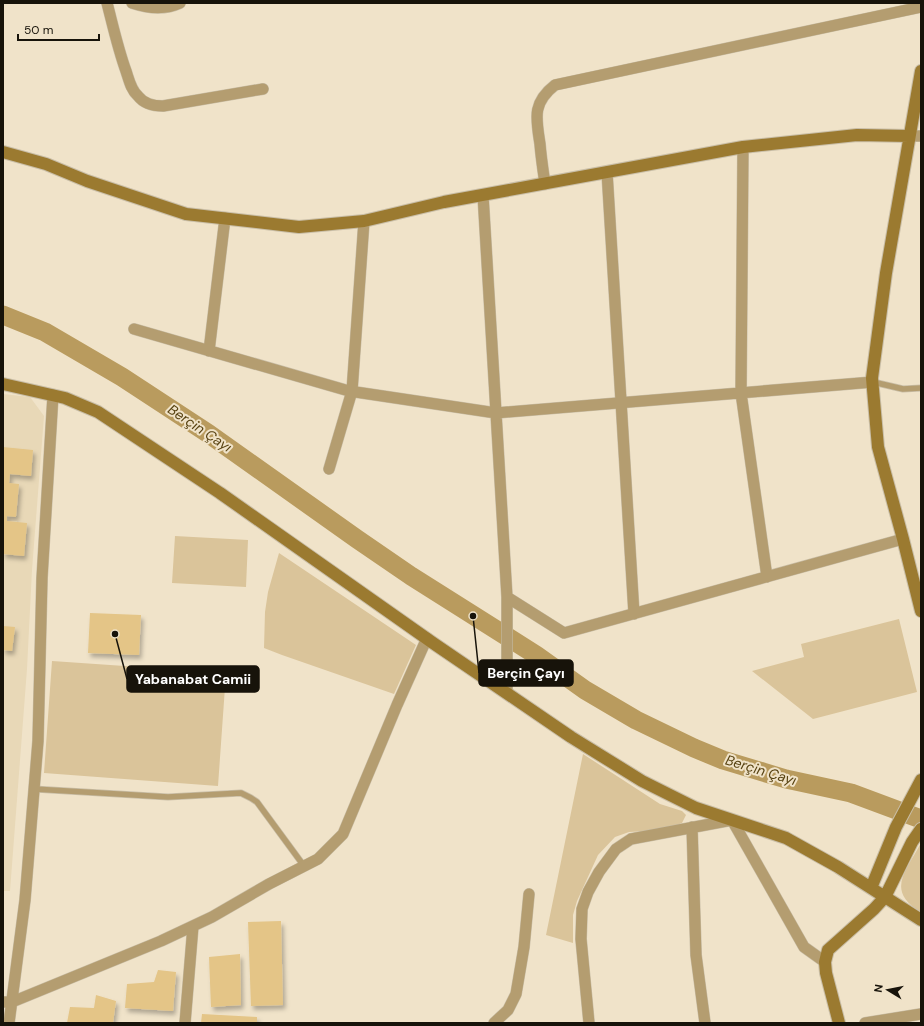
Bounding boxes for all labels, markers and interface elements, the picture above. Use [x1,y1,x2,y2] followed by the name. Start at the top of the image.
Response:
[18,16,99,42] scale bar
[24,22,53,38] text: 50 m
[165,400,235,456] water label: Berçin Çayı
[479,660,573,686] callout: Berçin Çayı
[487,664,565,682] text: Berçin Çayı
[127,666,259,692] callout: Yabanabat Camii
[135,670,251,688] text: Yabanabat Camii
[723,751,799,789] water label: Berçin Çayı
[868,970,908,1010] north arrow
[871,983,886,993] text: N

